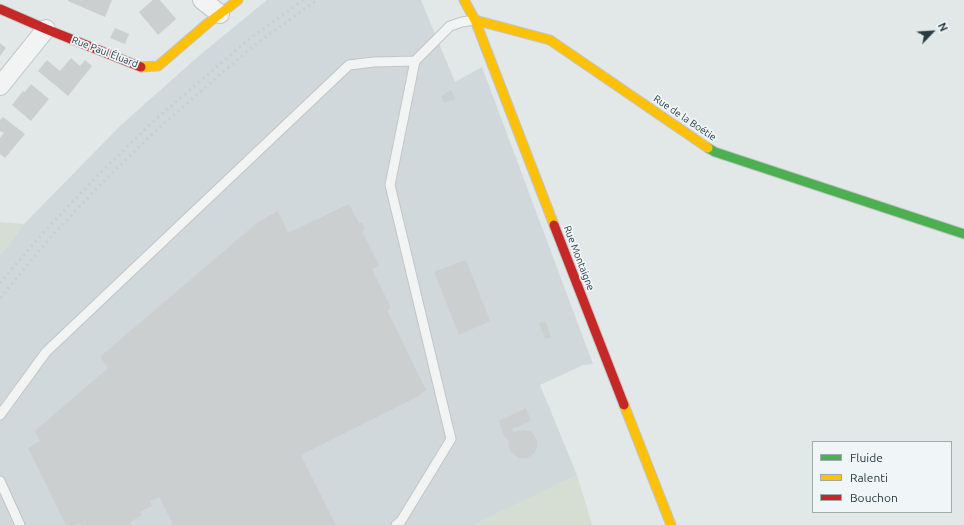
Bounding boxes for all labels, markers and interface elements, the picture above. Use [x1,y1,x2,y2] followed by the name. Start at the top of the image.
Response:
[912,12,952,52] north arrow
[936,21,950,33] text: N
[70,34,140,70] street label: Rue Paul Éluard
[651,93,719,143] street label: Rue de la Boétie
[561,224,597,292] street label: Rue Montaigne
[812,441,952,513] legend
[850,451,883,464] text: Fluide
[850,471,888,484] text: Ralenti
[850,491,898,504] text: Bouchon

